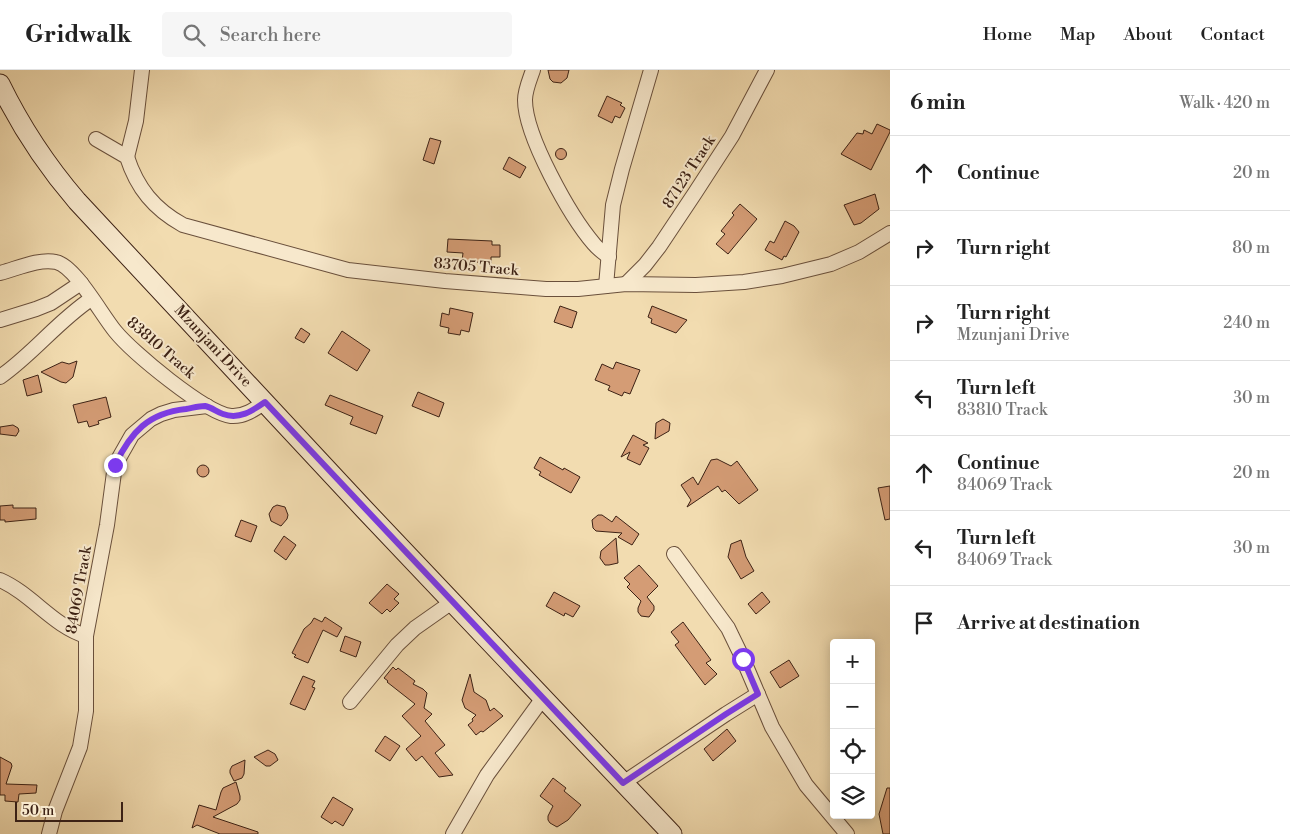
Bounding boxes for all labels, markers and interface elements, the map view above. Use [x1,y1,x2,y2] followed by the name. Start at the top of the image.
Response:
[162,12,512,57] search box
[25,20,132,50] text: Gridwalk
[180,21,208,49] icon: search
[220,23,321,47] text: Search here
[983,23,1032,46] text: Home
[1060,23,1096,46] text: Map
[1124,23,1173,46] text: About
[1201,23,1265,46] text: Contact
[910,90,965,116] text: 6 min
[1180,93,1270,113] text: Walk · 420 m
[658,131,720,212] street label: 87123 Track
[910,159,938,187] icon: ahead
[957,161,1040,185] text: Continue
[1233,163,1270,183] text: 20 m
[910,234,938,262] icon: right
[957,236,1050,260] text: Turn right
[1232,238,1270,258] text: 80 m
[433,254,520,280] street label: 83705 Track
[170,301,256,391] street label: Mzunjani Drive
[957,301,1050,325] text: Turn right
[910,309,938,337] icon: right
[123,313,200,384] street label: 83810 Track
[1223,313,1270,333] text: 240 m
[957,325,1070,345] text: Mzunjani Drive
[957,376,1036,400] text: Turn left
[910,384,938,412] icon: left
[1233,388,1270,408] text: 30 m
[957,400,1047,420] text: 83810 Track
[957,451,1040,475] text: Continue
[104,454,127,477] route end
[910,459,938,487] icon: ahead
[1233,463,1270,483] text: 20 m
[957,475,1052,495] text: 84069 Track
[957,526,1036,550] text: Turn left
[910,534,938,562] icon: left
[1233,538,1270,558] text: 30 m
[62,543,96,635] street label: 84069 Track
[957,550,1052,570] text: 84069 Track
[910,609,938,637] icon: arrive
[957,611,1140,635] text: Arrive at destination
[830,639,875,819] map controls
[830,639,875,684] button: +
[732,648,755,671] route start
[830,684,875,729] button: −
[830,729,875,774] button: locate
[830,774,875,819] button: layers
[15,799,122,822] scale bar
[22,802,54,820] text: 50 m

